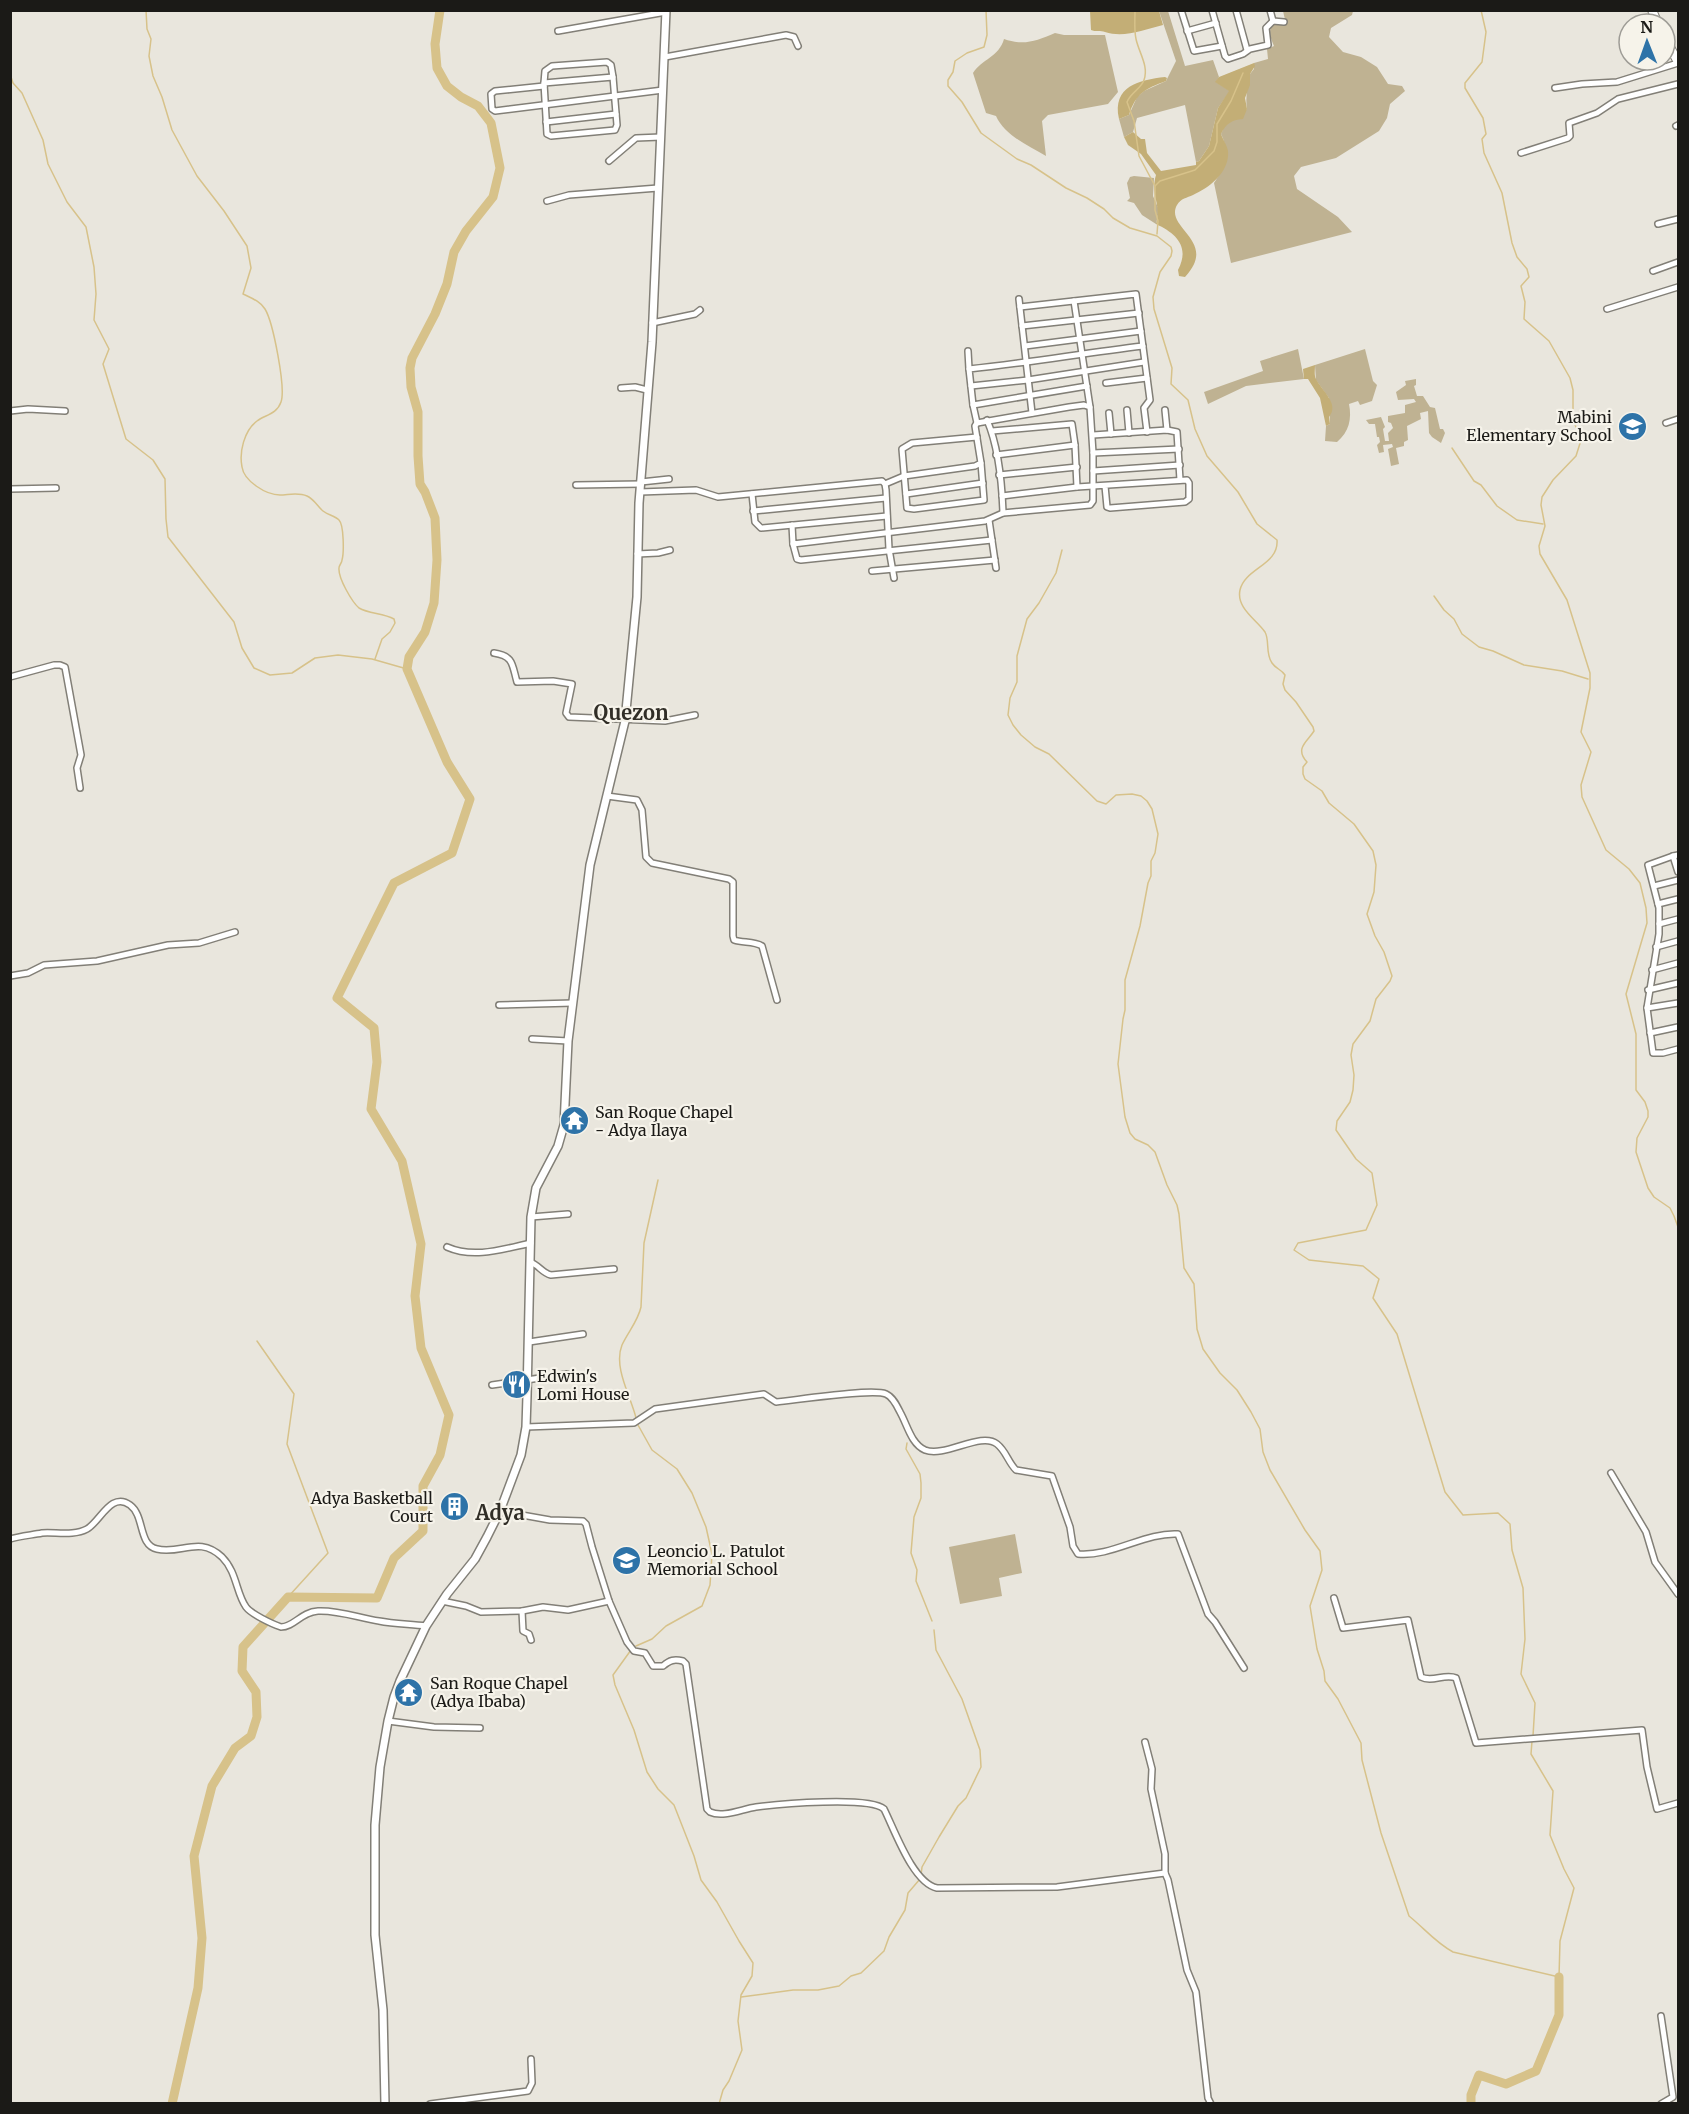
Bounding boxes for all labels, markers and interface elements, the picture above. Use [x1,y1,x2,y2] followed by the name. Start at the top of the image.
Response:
[1617,12,1677,72] north arrow
[1640,17,1654,37] text: N
[1466,407,1612,445] place label: Mabini Elementary School
[1617,410,1649,442] school or university icon: Mabini Elementary School
[594,700,669,725] district label: Quezon
[595,1102,733,1140] place label: San Roque Chapel - Adya Ilaya
[558,1105,590,1137] temple icon: San Roque Chapel - Adya Ilaya
[537,1366,629,1404] place label: Edwin's Lomi House
[500,1369,532,1401] restaurant icon: Edwin's Lomi House
[310,1488,434,1526] place label: Adya Basketball Court
[438,1491,470,1523] building icon: Adya Basketball Court
[474,1500,525,1525] district label: Adya
[647,1541,786,1579] place label: Leoncio L. Patulot Memorial School
[610,1544,642,1576] school or university icon: Leoncio L. Patulot Memorial School
[430,1673,568,1711] place label: San Roque Chapel (Adya Ibaba)
[393,1676,425,1708] temple icon: San Roque Chapel (Adya Ibaba)

